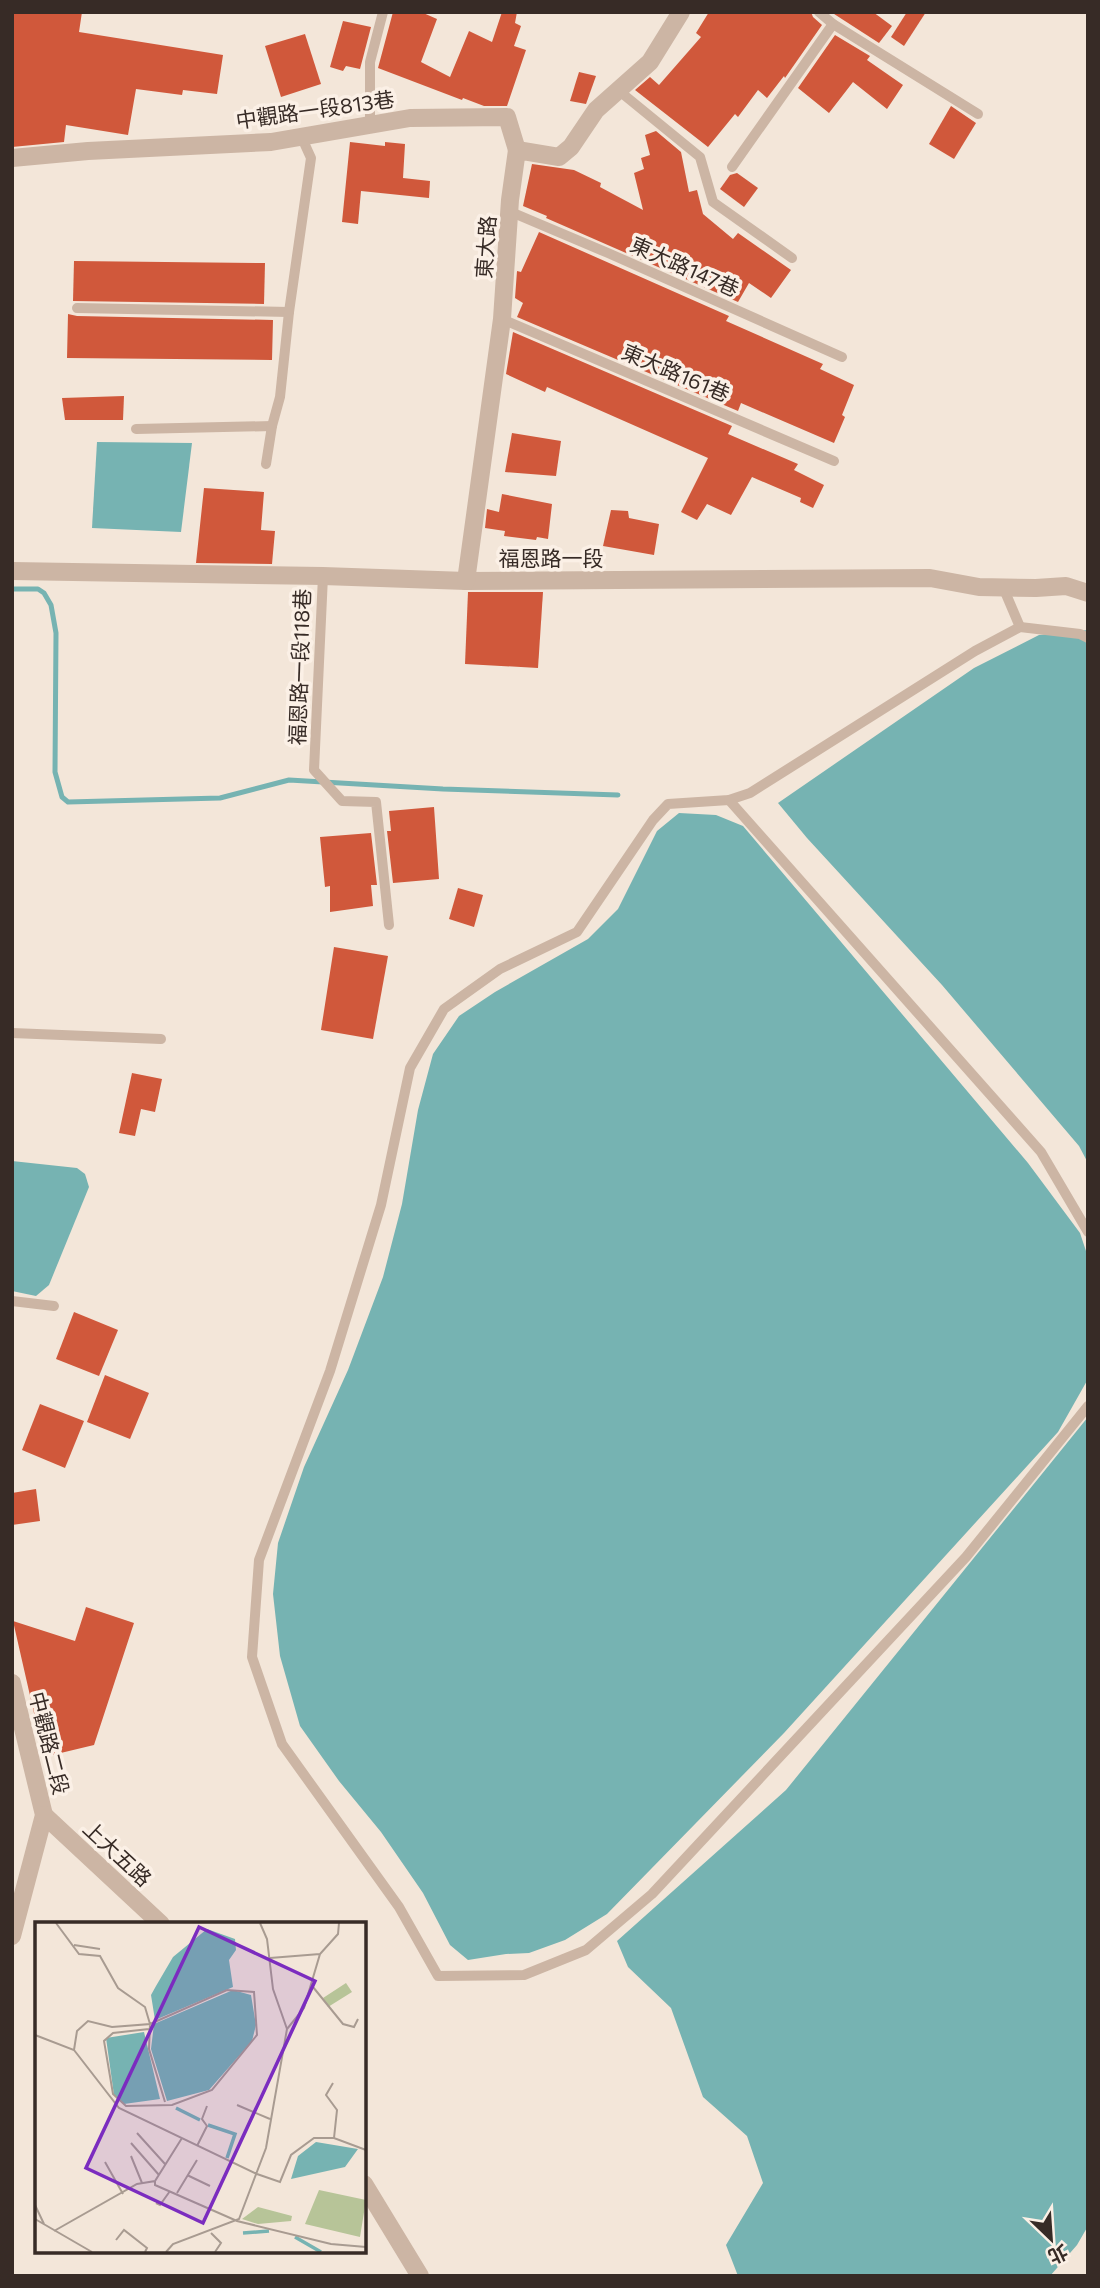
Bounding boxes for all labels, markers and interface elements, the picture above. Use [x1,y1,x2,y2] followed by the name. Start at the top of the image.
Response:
[234,86,396,132] street label: 中觀路一段813巷
[470,215,500,279] street label: 東大路
[627,231,743,301] street label: 東大路147巷
[618,338,734,406] street label: 東大路161巷
[499,545,604,570] street label: 福恩路一段
[284,588,314,746] street label: 福恩路一段118巷
[25,1689,75,1797] street label: 中觀路二段
[79,1815,157,1891] street label: 上大五路
[35,1922,366,2253] inset map
[1016,2204,1086,2274] north arrow
[1045,2240,1072,2269] text: 北

